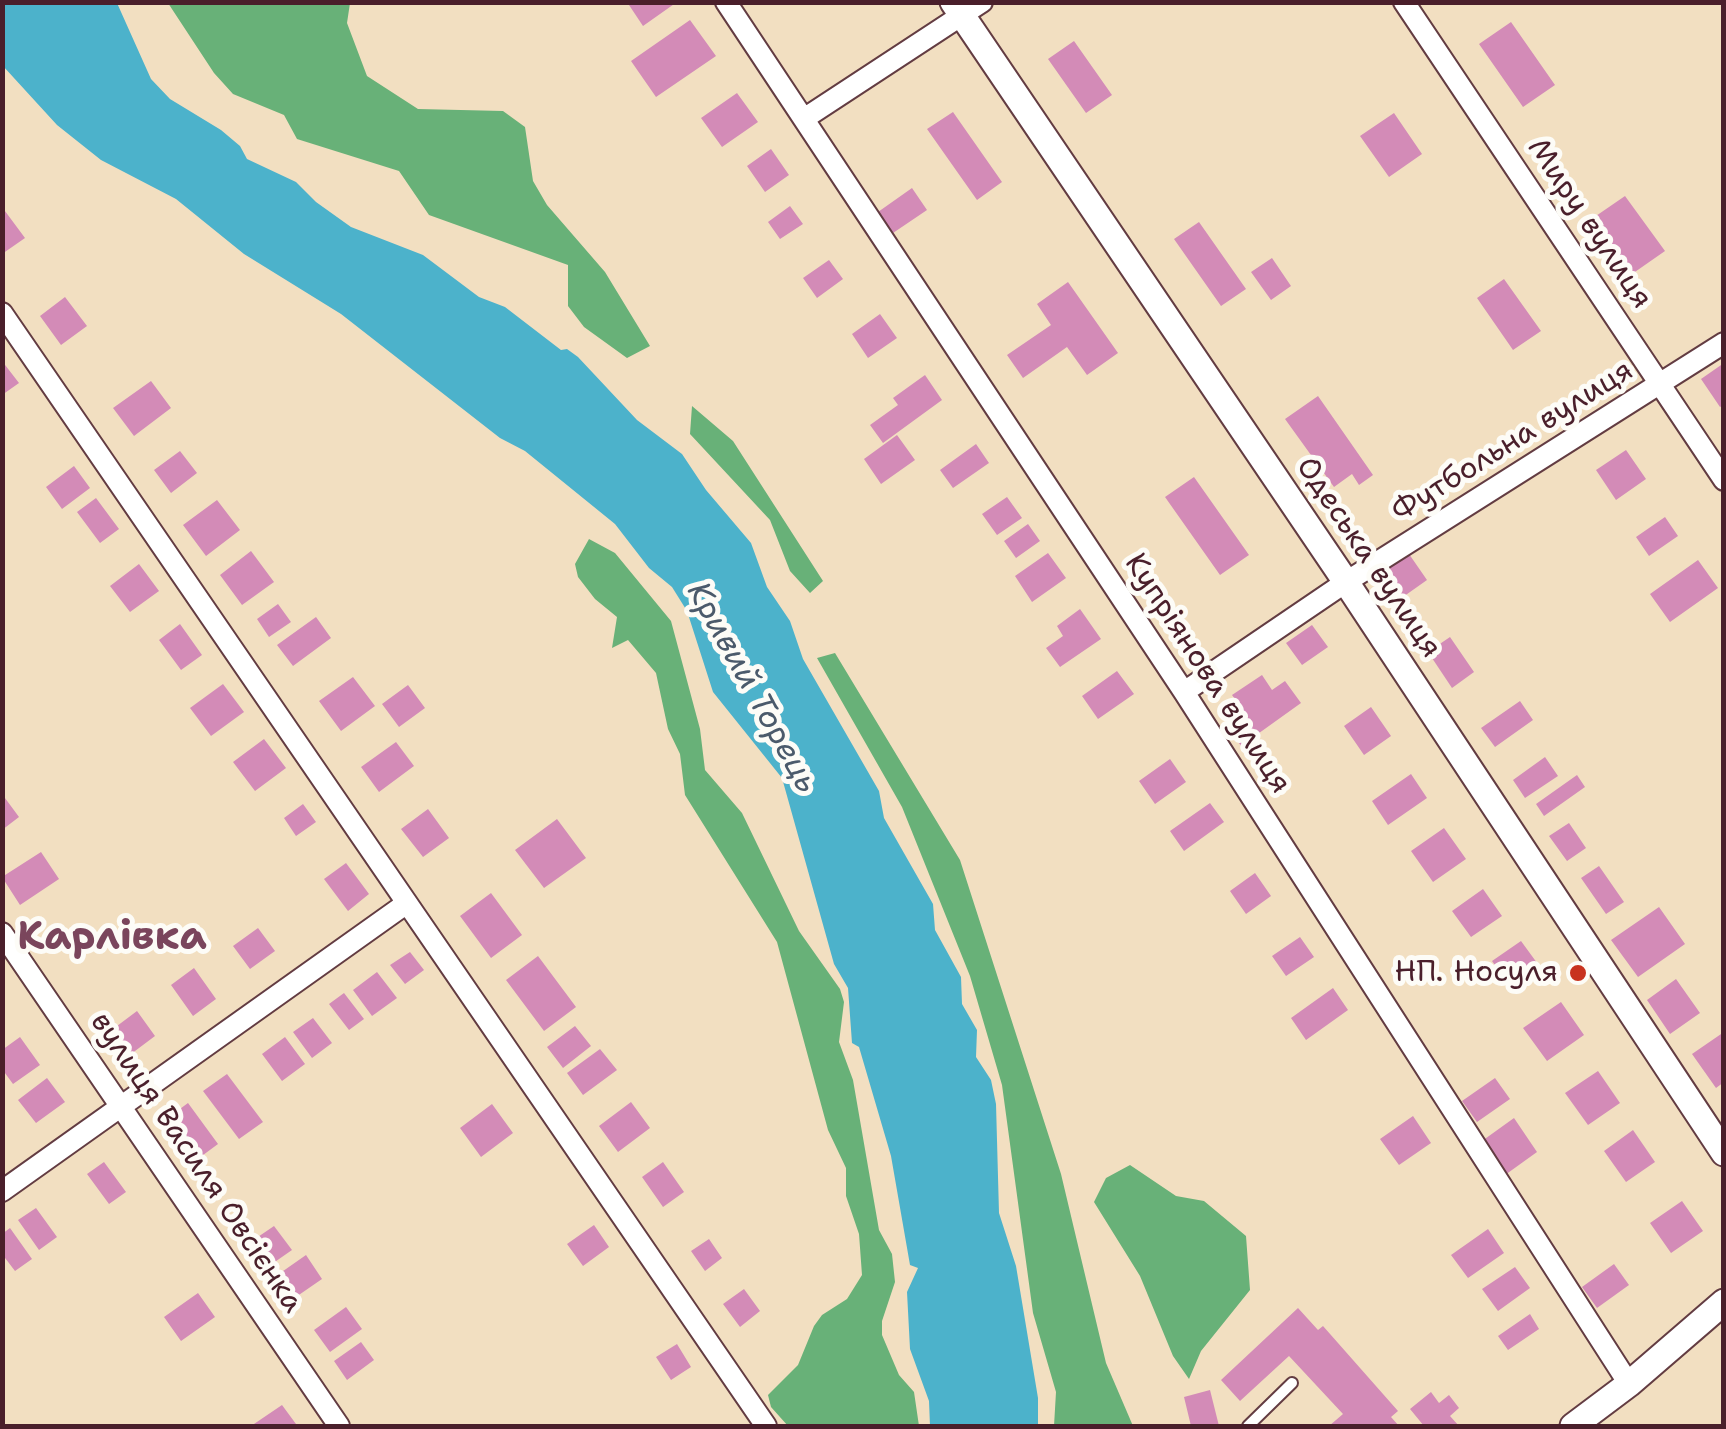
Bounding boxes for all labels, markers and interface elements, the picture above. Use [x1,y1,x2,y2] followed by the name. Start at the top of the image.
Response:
[1519,132,1659,316] street label: Миру вулиця
[1386,353,1640,531] street label: Футбольна вулиця
[1288,451,1448,665] street label: Одеська вулиця
[1116,547,1298,801] street label: Купріянова вулиця
[677,576,825,800] water label: Кривий Торець
[17,915,207,963] district label: Карлівка
[1395,955,1558,991] place label: НП. Носуля
[1567,962,1589,984] marker: НП. Носуля
[82,1006,310,1320] street label: вулиця Василя Овсієнка

